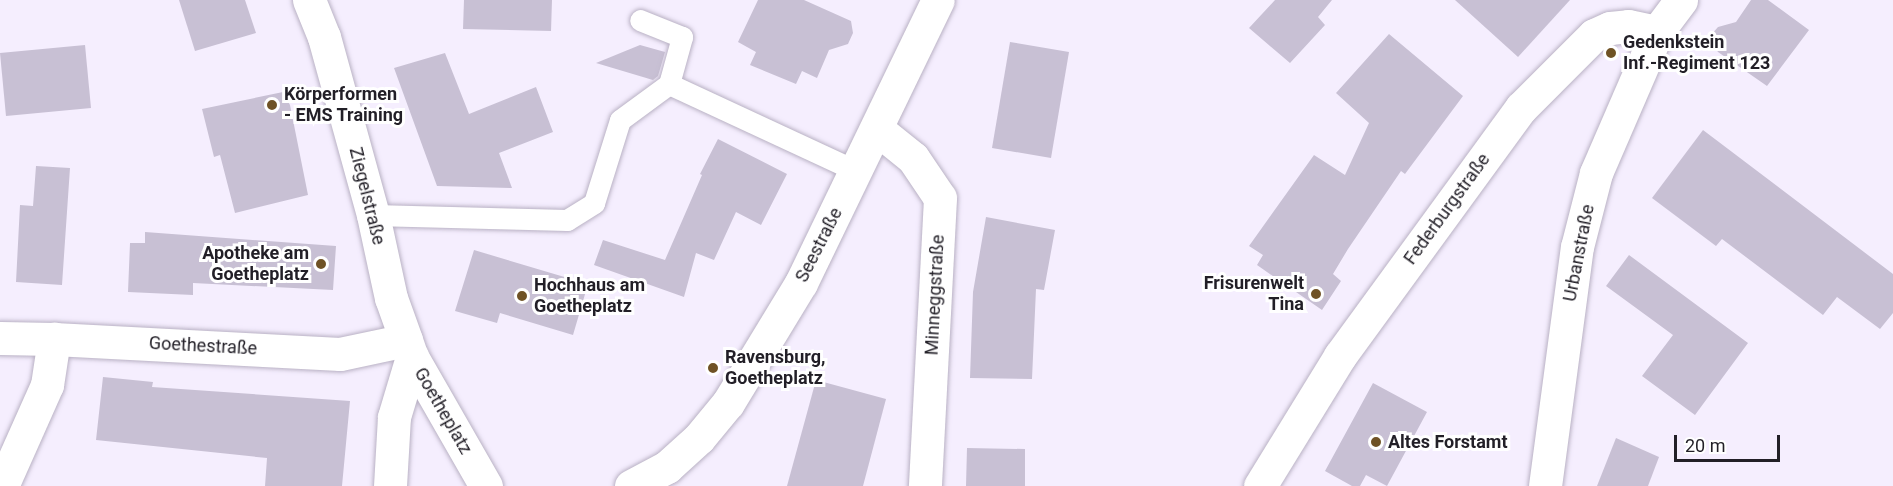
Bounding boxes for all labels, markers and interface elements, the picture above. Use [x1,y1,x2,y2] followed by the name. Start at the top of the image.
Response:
[1623,32,1770,74] place label: Gedenkstein Inf.-Regiment 123
[1604,46,1618,60] marker: Gedenkstein Inf.-Regiment 123
[284,84,403,127] place label: Körperformen - EMS Training
[265,98,279,112] marker: Körperformen - EMS Training
[344,145,390,247] street label: Ziegelstraße
[1399,149,1495,269] street label: Federburgstraße
[1559,203,1599,303] street label: Urbanstraße
[791,204,847,286] street label: Seestraße
[921,234,949,356] street label: Minneggstraße
[202,243,309,286] place label: Apotheke am Goetheplatz
[314,257,328,271] marker: Apotheke am Goetheplatz
[1204,273,1304,316] place label: Frisurenwelt Tina
[534,275,645,318] place label: Hochhaus am Goetheplatz
[1309,287,1323,301] marker: Frisurenwelt Tina
[515,289,529,303] marker: Hochhaus am Goetheplatz
[148,332,258,360] street label: Goethestraße
[725,347,825,389] place label: Ravensburg, Goetheplatz
[706,361,720,375] marker: Ravensburg, Goetheplatz
[410,364,476,458] street label: Goetheplatz
[1677,423,1784,461] scale bar
[1388,431,1507,453] place label: Altes Forstamt
[1369,435,1383,449] marker: Altes Forstamt
[1685,435,1725,456] text: 20 m

